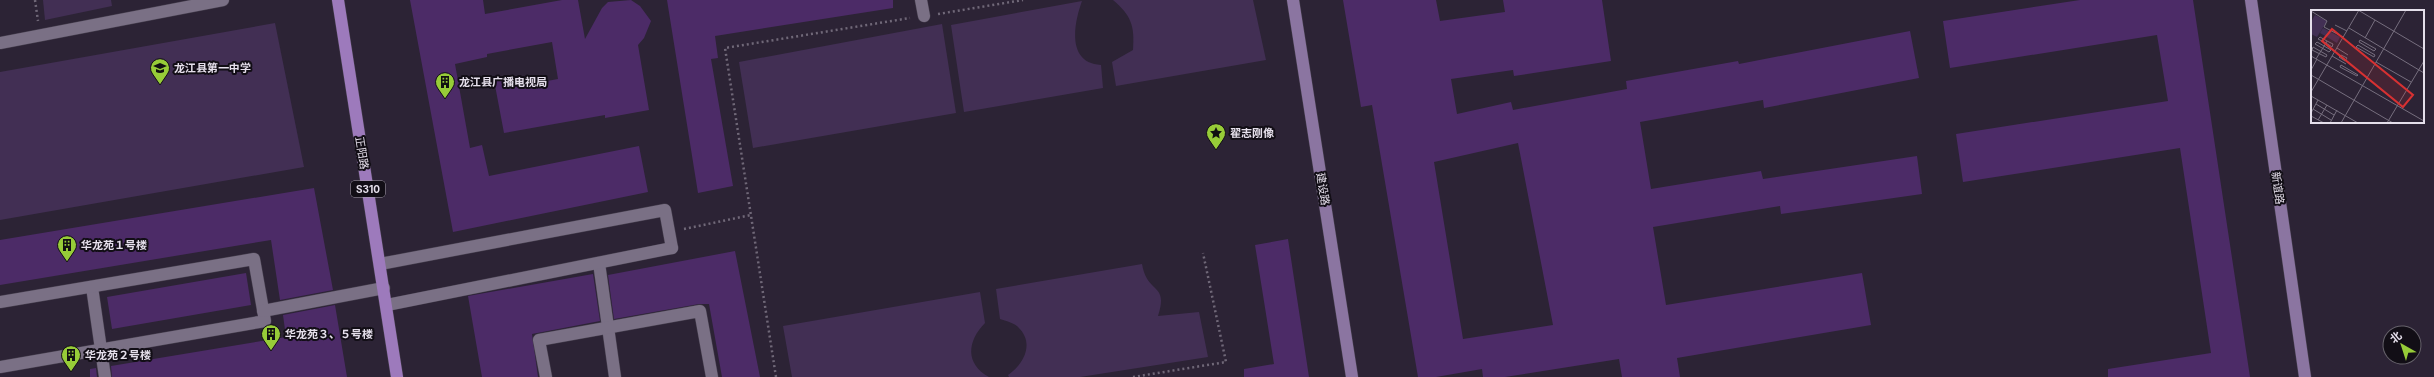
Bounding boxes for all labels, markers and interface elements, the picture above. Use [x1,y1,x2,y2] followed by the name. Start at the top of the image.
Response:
[2311,10,2424,123] inset map
[149,57,171,85] school or university icon: 龙江县第一中学
[174,61,251,75] place label: 龙江县第一中学
[434,71,456,99] building icon: 龙江县广播电视局
[459,75,547,89] place label: 龙江县广播电视局
[1205,122,1227,150] place icon: 翟志刚像
[1230,126,1274,140] place label: 翟志刚像
[353,136,371,170] street label: 正阳路
[2269,171,2287,205] street label: 新谊路
[1314,172,1332,206] street label: 建设路
[351,181,385,197] road number: S310
[56,234,78,262] building icon: 华龙苑１号楼
[81,238,147,252] place label: 华龙苑１号楼
[260,323,282,351] building icon: 华龙苑３、５号楼
[2382,325,2422,365] north arrow
[285,327,373,341] place label: 华龙苑３、５号楼
[2387,328,2404,346] text: 北
[60,344,82,372] building icon: 华龙苑２号楼
[85,348,151,362] place label: 华龙苑２号楼

